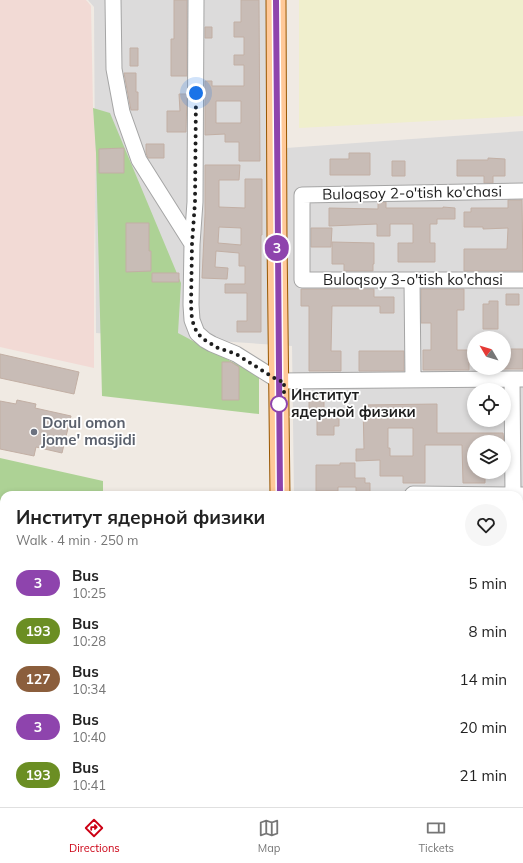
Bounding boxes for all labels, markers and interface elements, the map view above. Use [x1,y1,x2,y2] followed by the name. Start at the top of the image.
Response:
[186,83,206,103] your location
[322,181,502,204] street label: Buloqsoy 2-o'tish ko'chasi
[264,235,290,261] line badge: 3
[273,239,281,257] text: 3
[323,270,503,289] street label: Buloqsoy 3-o'tish ko'chasi
[467,331,511,375] north arrow
[467,331,511,479] map controls
[467,383,511,427] button: locate
[291,385,416,421] place label: Институт ядерной физики
[270,395,288,413] marker: Институт ядерной физики
[41,413,136,449] place label: Dorul omon jome' masjidi
[29,427,39,437] marker: Dorul omon jome' masjidi
[467,435,511,479] button: layers
[465,504,507,546] button: heart
[16,505,265,529] text: Институт ядерной физики
[16,532,138,548] text: Walk · 4 min · 250 m
[72,566,99,585] text: Bus
[34,574,42,592] text: 3
[469,574,507,593] text: 5 min
[72,585,106,601] text: 10:25
[72,614,99,633] text: Bus
[25,622,51,640] text: 193
[469,622,507,641] text: 8 min
[72,633,106,649] text: 10:28
[72,662,99,681] text: Bus
[25,670,51,688] text: 127
[460,670,507,689] text: 14 min
[72,681,106,697] text: 10:34
[72,710,99,729] text: Bus
[34,718,42,736] text: 3
[460,718,507,737] text: 20 min
[72,729,106,745] text: 10:40
[72,758,99,777] text: Bus
[25,766,51,784] text: 193
[460,766,507,785] text: 21 min
[72,777,106,793] text: 10:41
[69,817,120,855] tab: Directions
[258,817,280,855] tab: Map
[418,817,454,855] tab: Tickets

